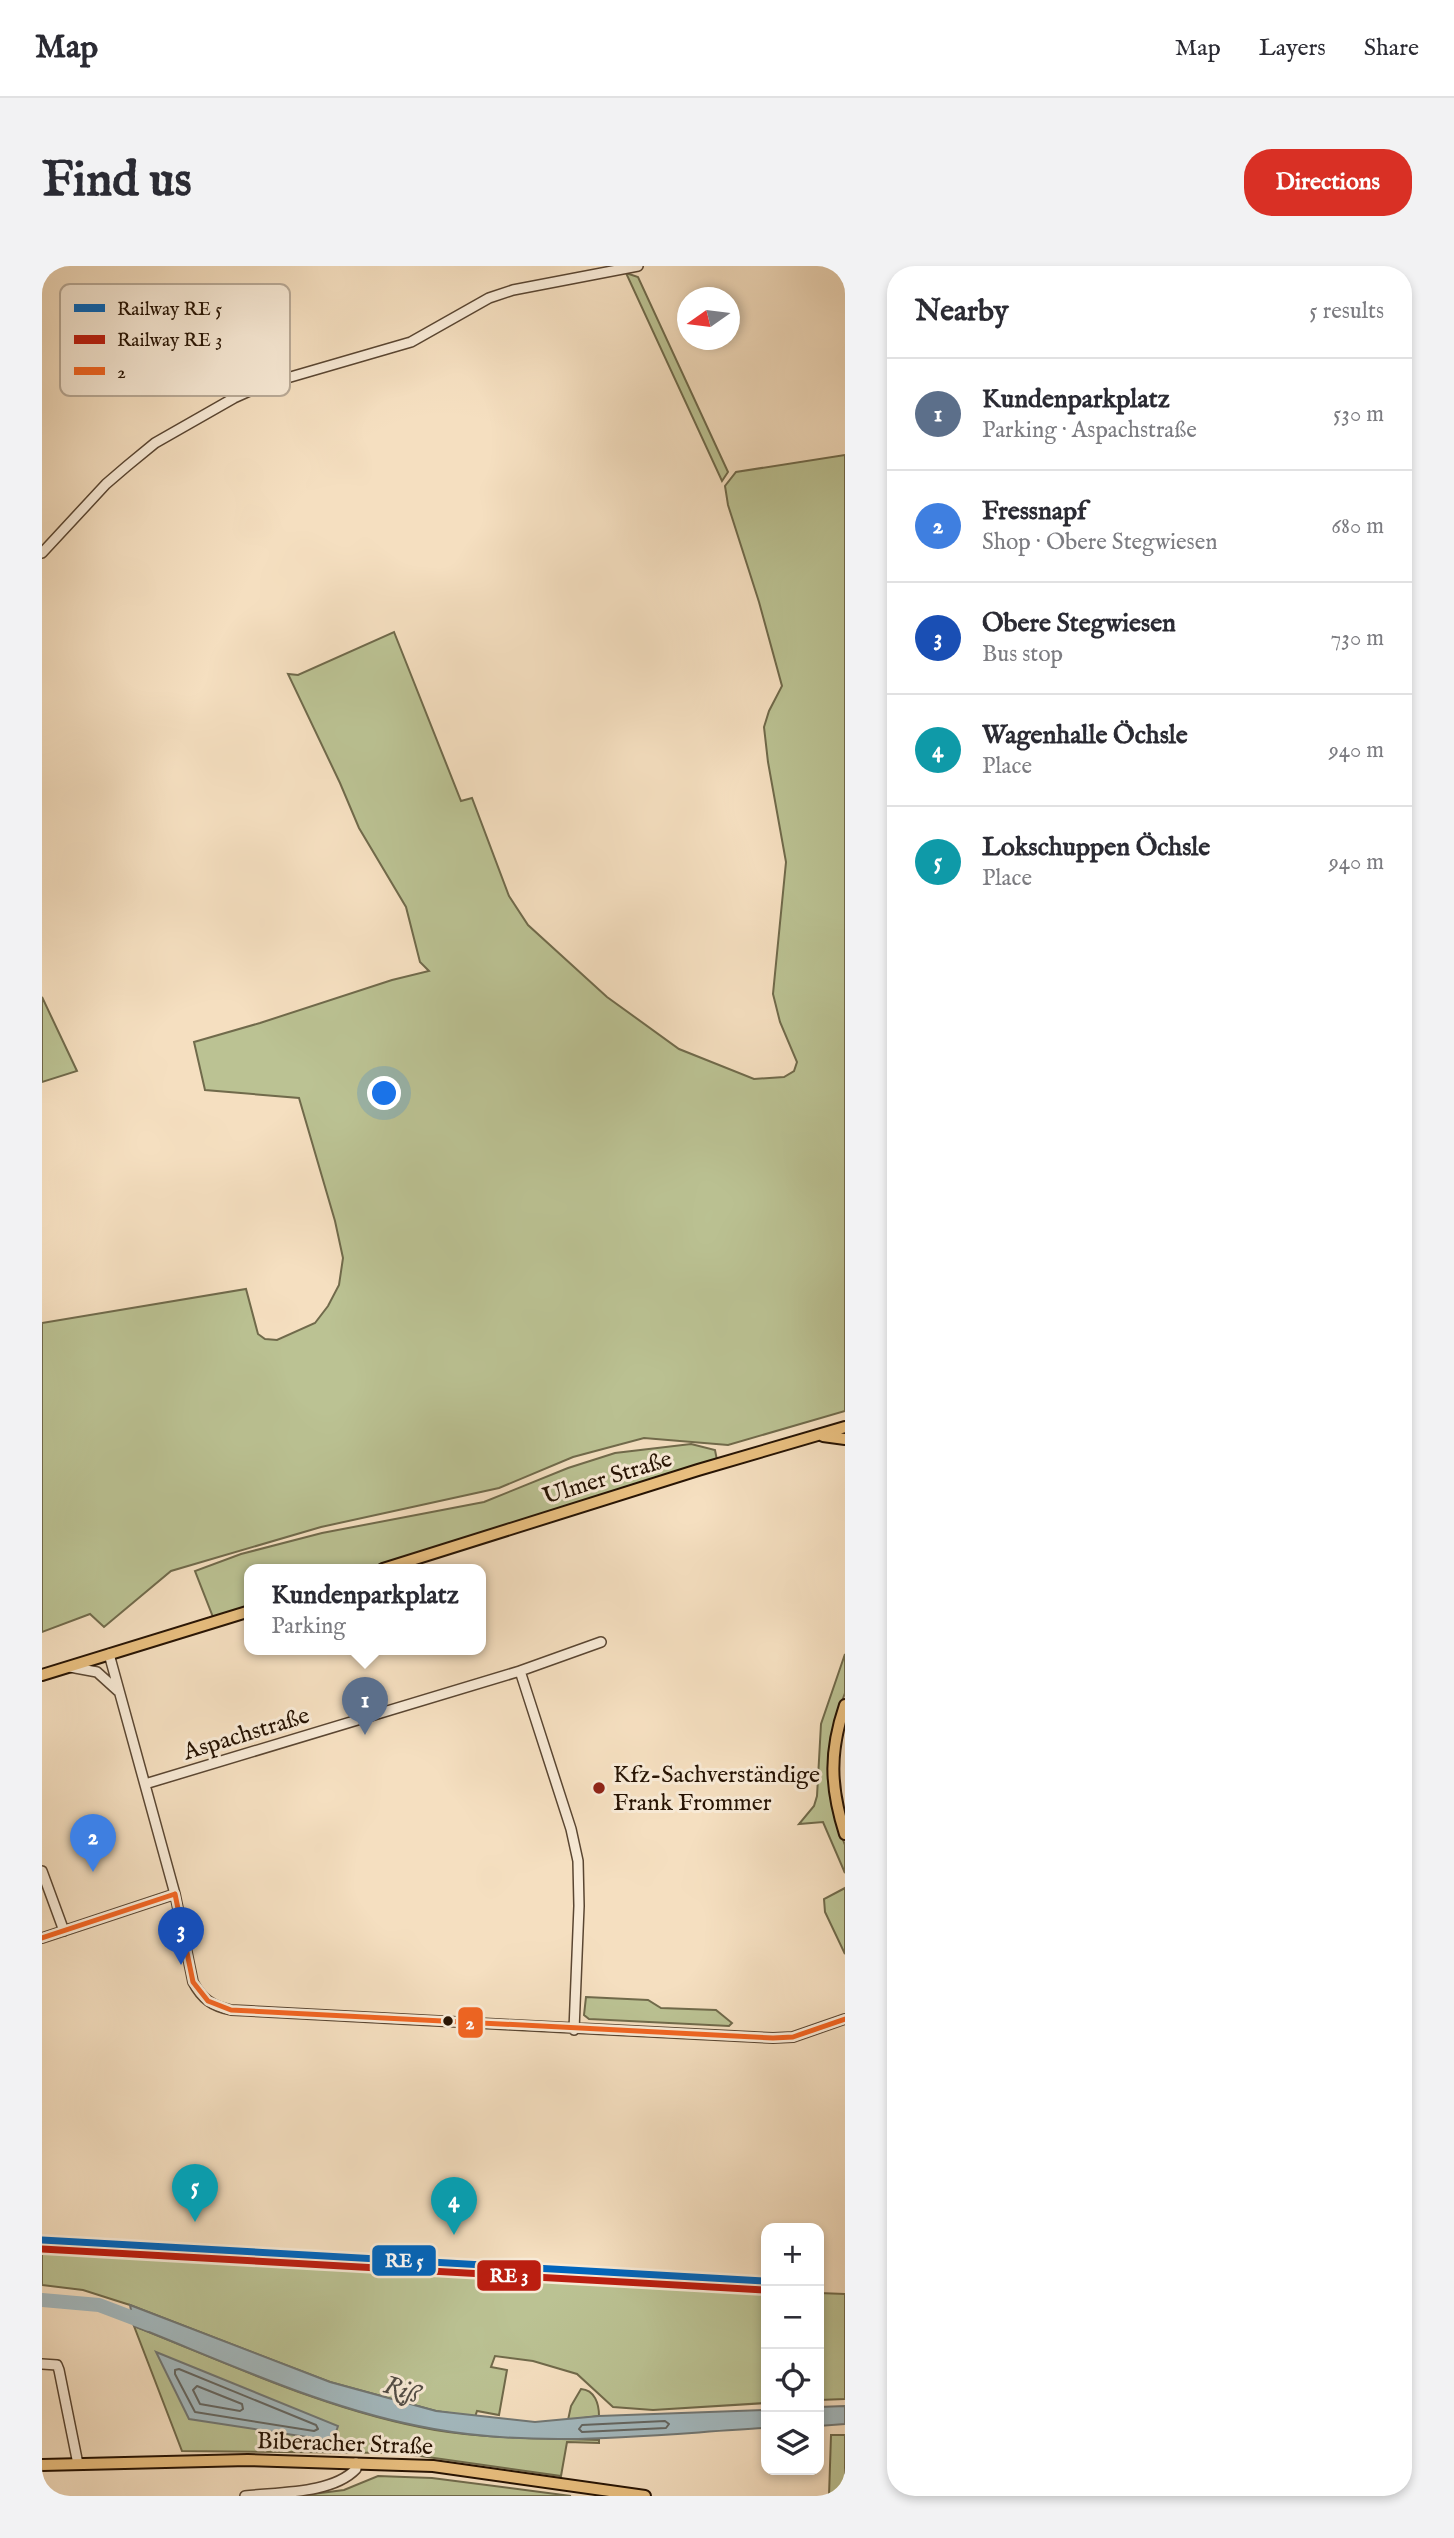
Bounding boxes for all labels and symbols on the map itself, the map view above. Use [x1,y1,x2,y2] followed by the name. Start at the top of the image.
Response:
[60,284,290,396] legend
[677,287,740,350] north arrow
[117,298,222,322] text: Railway RE 5
[117,329,222,353] text: Railway RE 3
[117,361,126,385] text: 2
[367,1076,401,1110] your location
[539,1444,676,1513] street label: Ulmer Straße
[342,1677,388,1735] pin: 1
[179,1701,313,1769] street label: Aspachstraße
[613,1760,820,1819] place label: Kfz-Sachverständige Frank Frommer
[591,1780,607,1796] marker: Kfz-Sachverständige Frank Frommer
[70,1814,116,1872] pin: 2
[158,1907,204,1965] pin: 3
[457,2006,484,2039] line badge: 2
[466,2012,475,2036] text: 2
[441,2014,455,2028] unlabelled marker
[172,2164,218,2222] pin: 5
[431,2177,477,2235] pin: 4
[371,2244,437,2277] line badge: RE 5
[385,2250,423,2274] text: RE 5
[476,2259,542,2292] line badge: RE 3
[490,2265,528,2289] text: RE 3
[380,2369,426,2411] water label: Riß
[256,2426,434,2463] street label: Biberacher Straße

